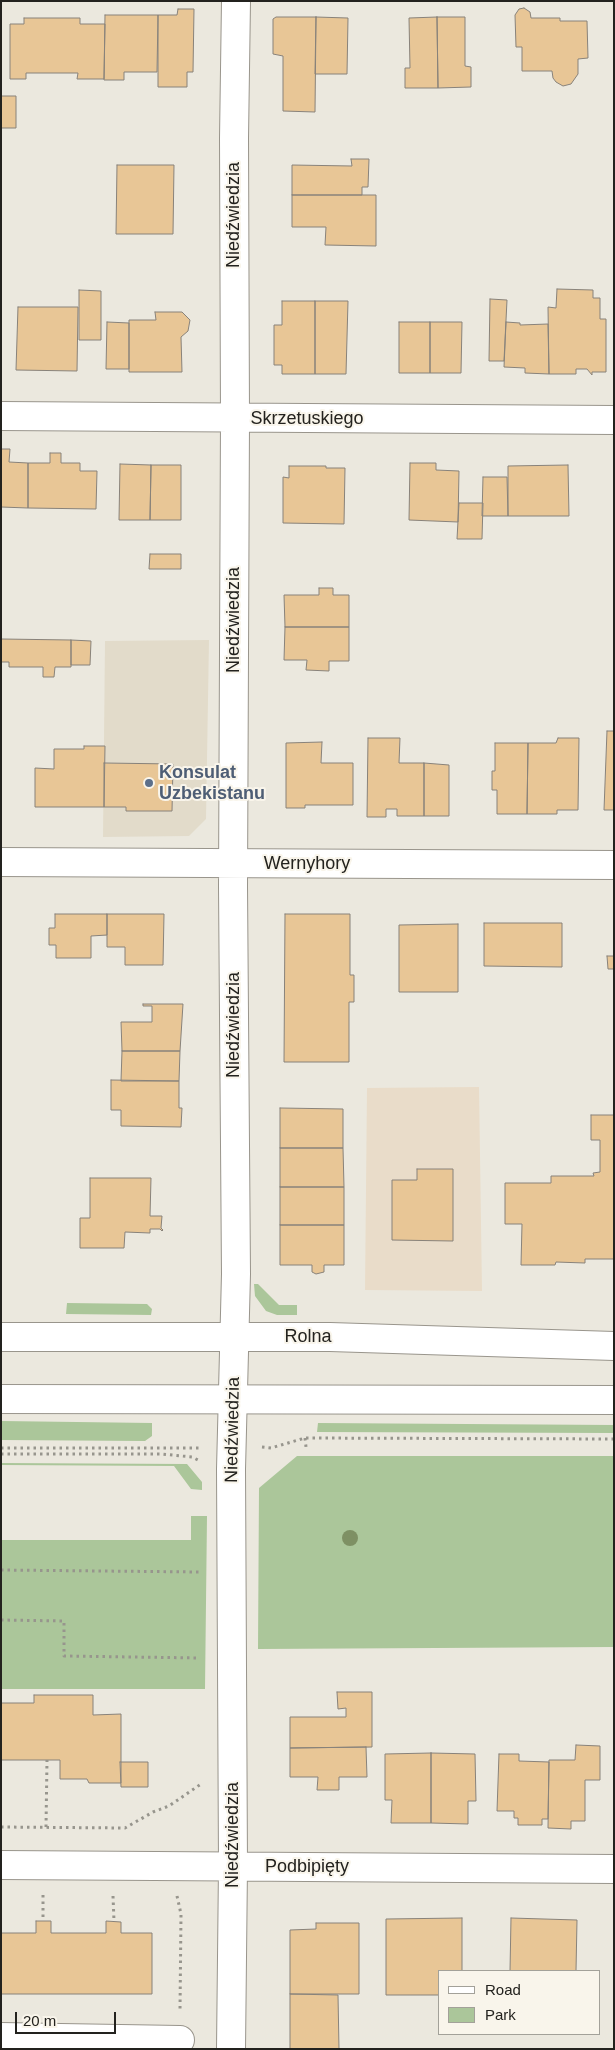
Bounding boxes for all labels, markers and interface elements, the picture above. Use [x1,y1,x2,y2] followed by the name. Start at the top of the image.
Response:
[223,162,245,268] street label: Niedźwiedzia
[250,408,364,430] street label: Skrzetuskiego
[223,567,245,673] street label: Niedźwiedzia
[159,762,265,804] place label: Konsulat Uzbekistanu
[143,777,155,789] marker: Konsulat Uzbekistanu
[264,853,350,875] street label: Wernyhory
[223,972,245,1078] street label: Niedźwiedzia
[284,1326,332,1348] street label: Rolna
[221,1377,245,1483] street label: Niedźwiedzia
[222,1782,244,1888] street label: Niedźwiedzia
[265,1856,349,1878] street label: Podbipięty
[438,1970,600,2035] legend
[485,1981,521,1998] text: Road
[18,2002,119,2034] scale bar
[485,2006,516,2023] text: Park
[23,2012,56,2029] text: 20 m

